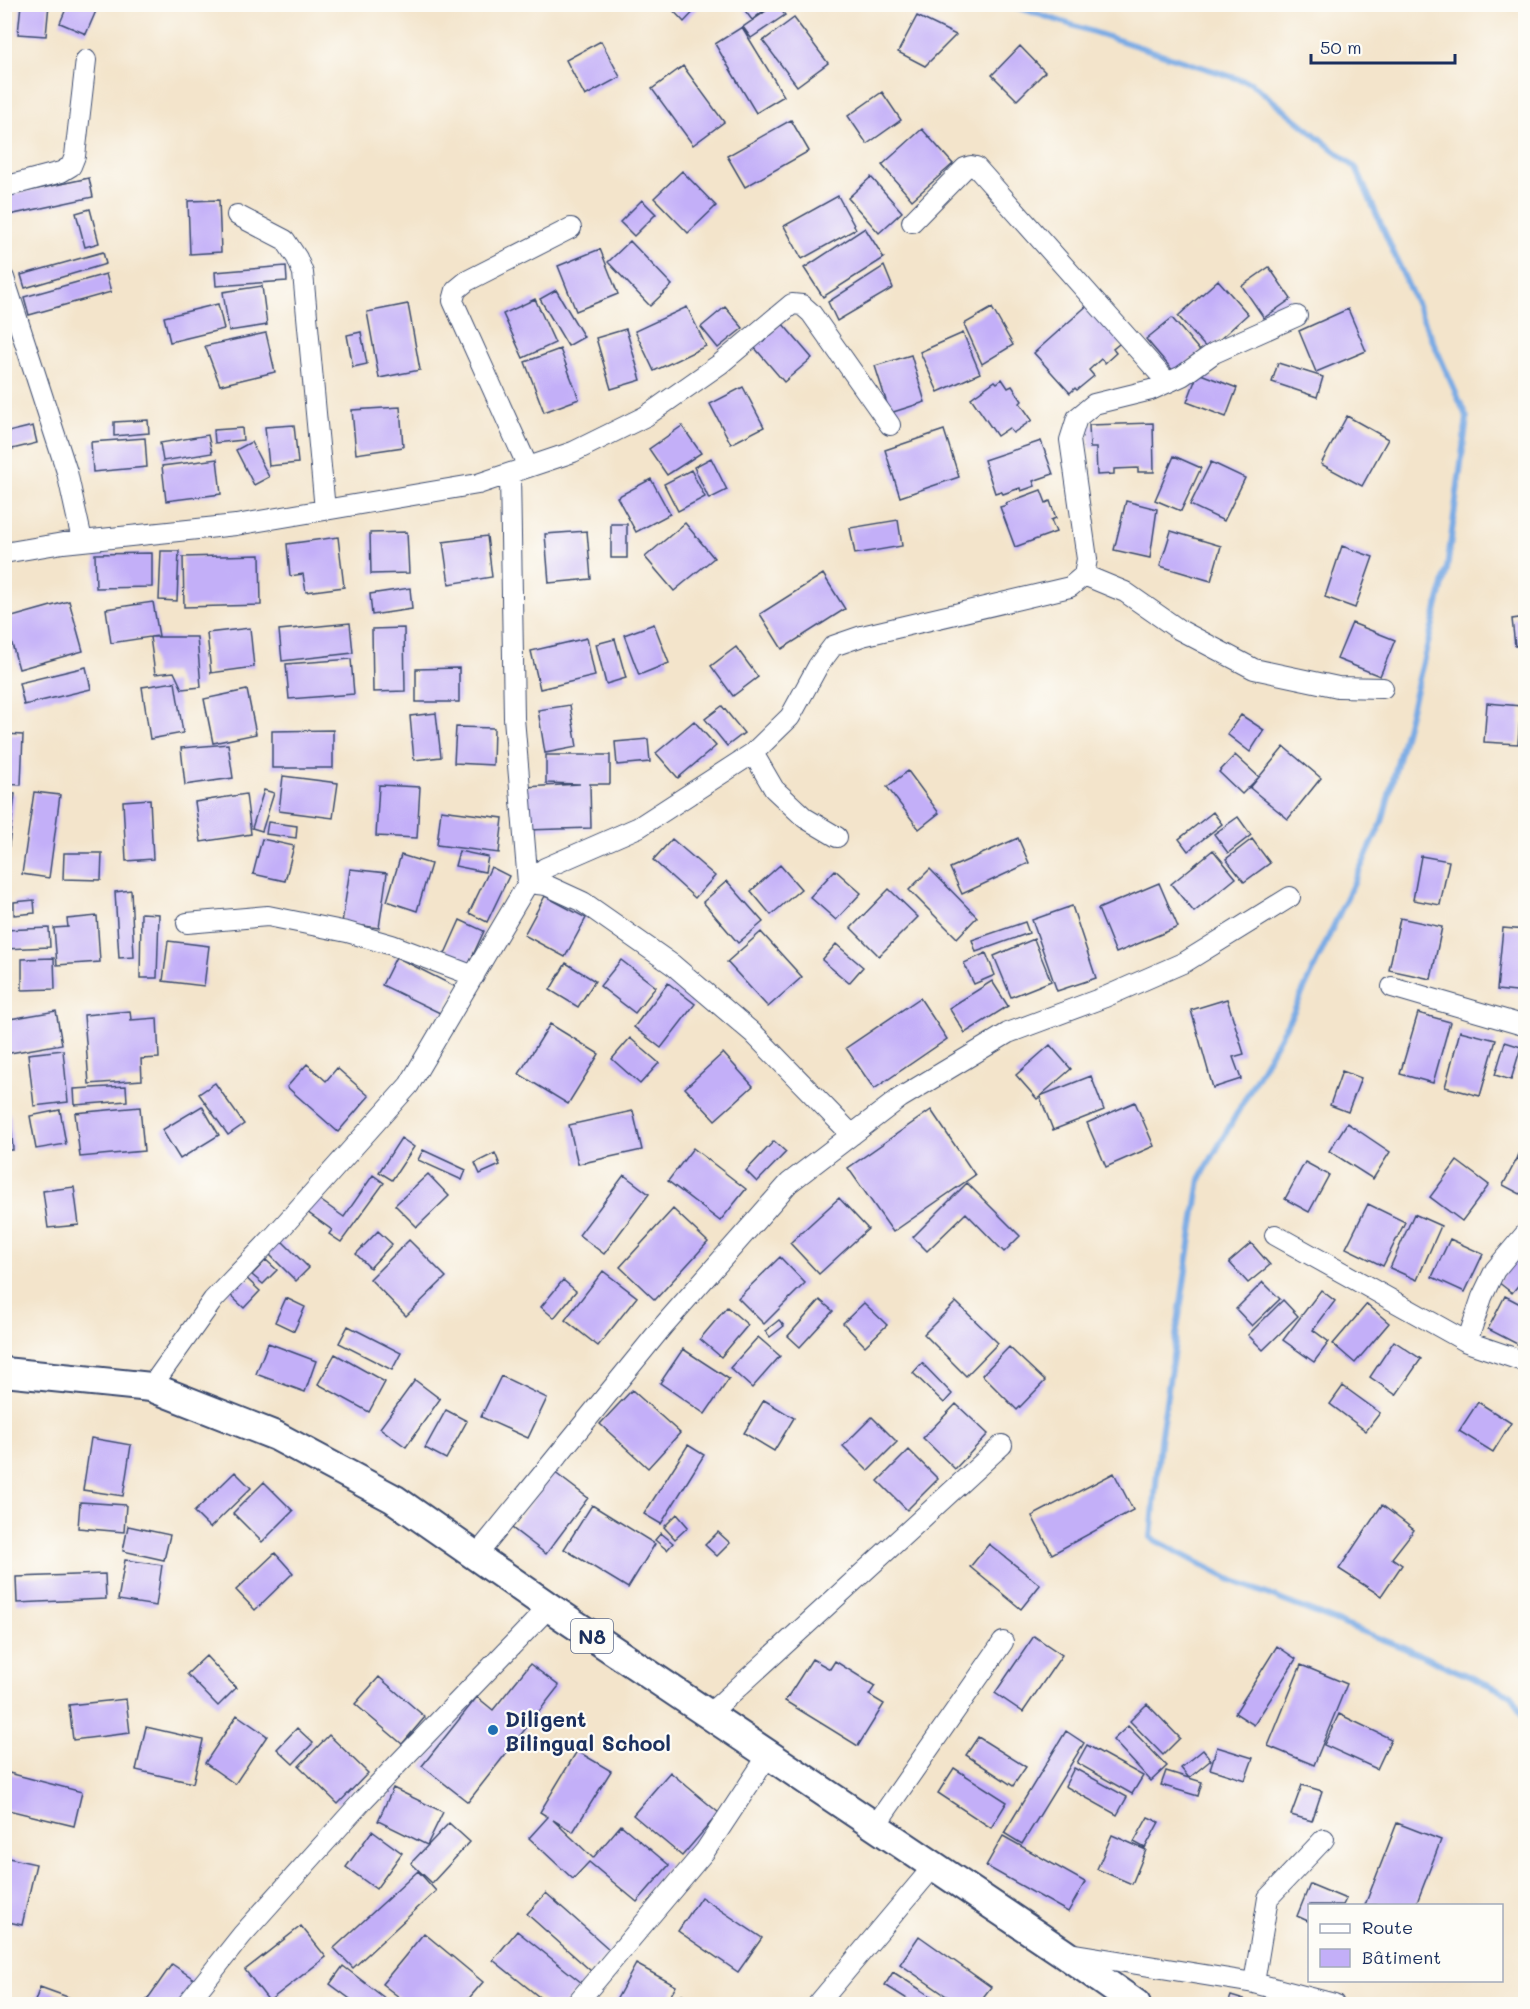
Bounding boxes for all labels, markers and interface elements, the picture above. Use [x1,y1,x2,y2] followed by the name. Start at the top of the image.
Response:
[1311,27,1455,65] scale bar
[1320,35,1362,59] text: 50 m
[571,1619,613,1653] road number: N8
[505,1705,671,1756] place label: Diligent Bilingual School
[486,1723,500,1737] marker: Diligent Bilingual School
[1308,1904,1503,1982] legend
[1362,1915,1413,1939] text: Route
[1362,1945,1441,1969] text: Bâtiment

